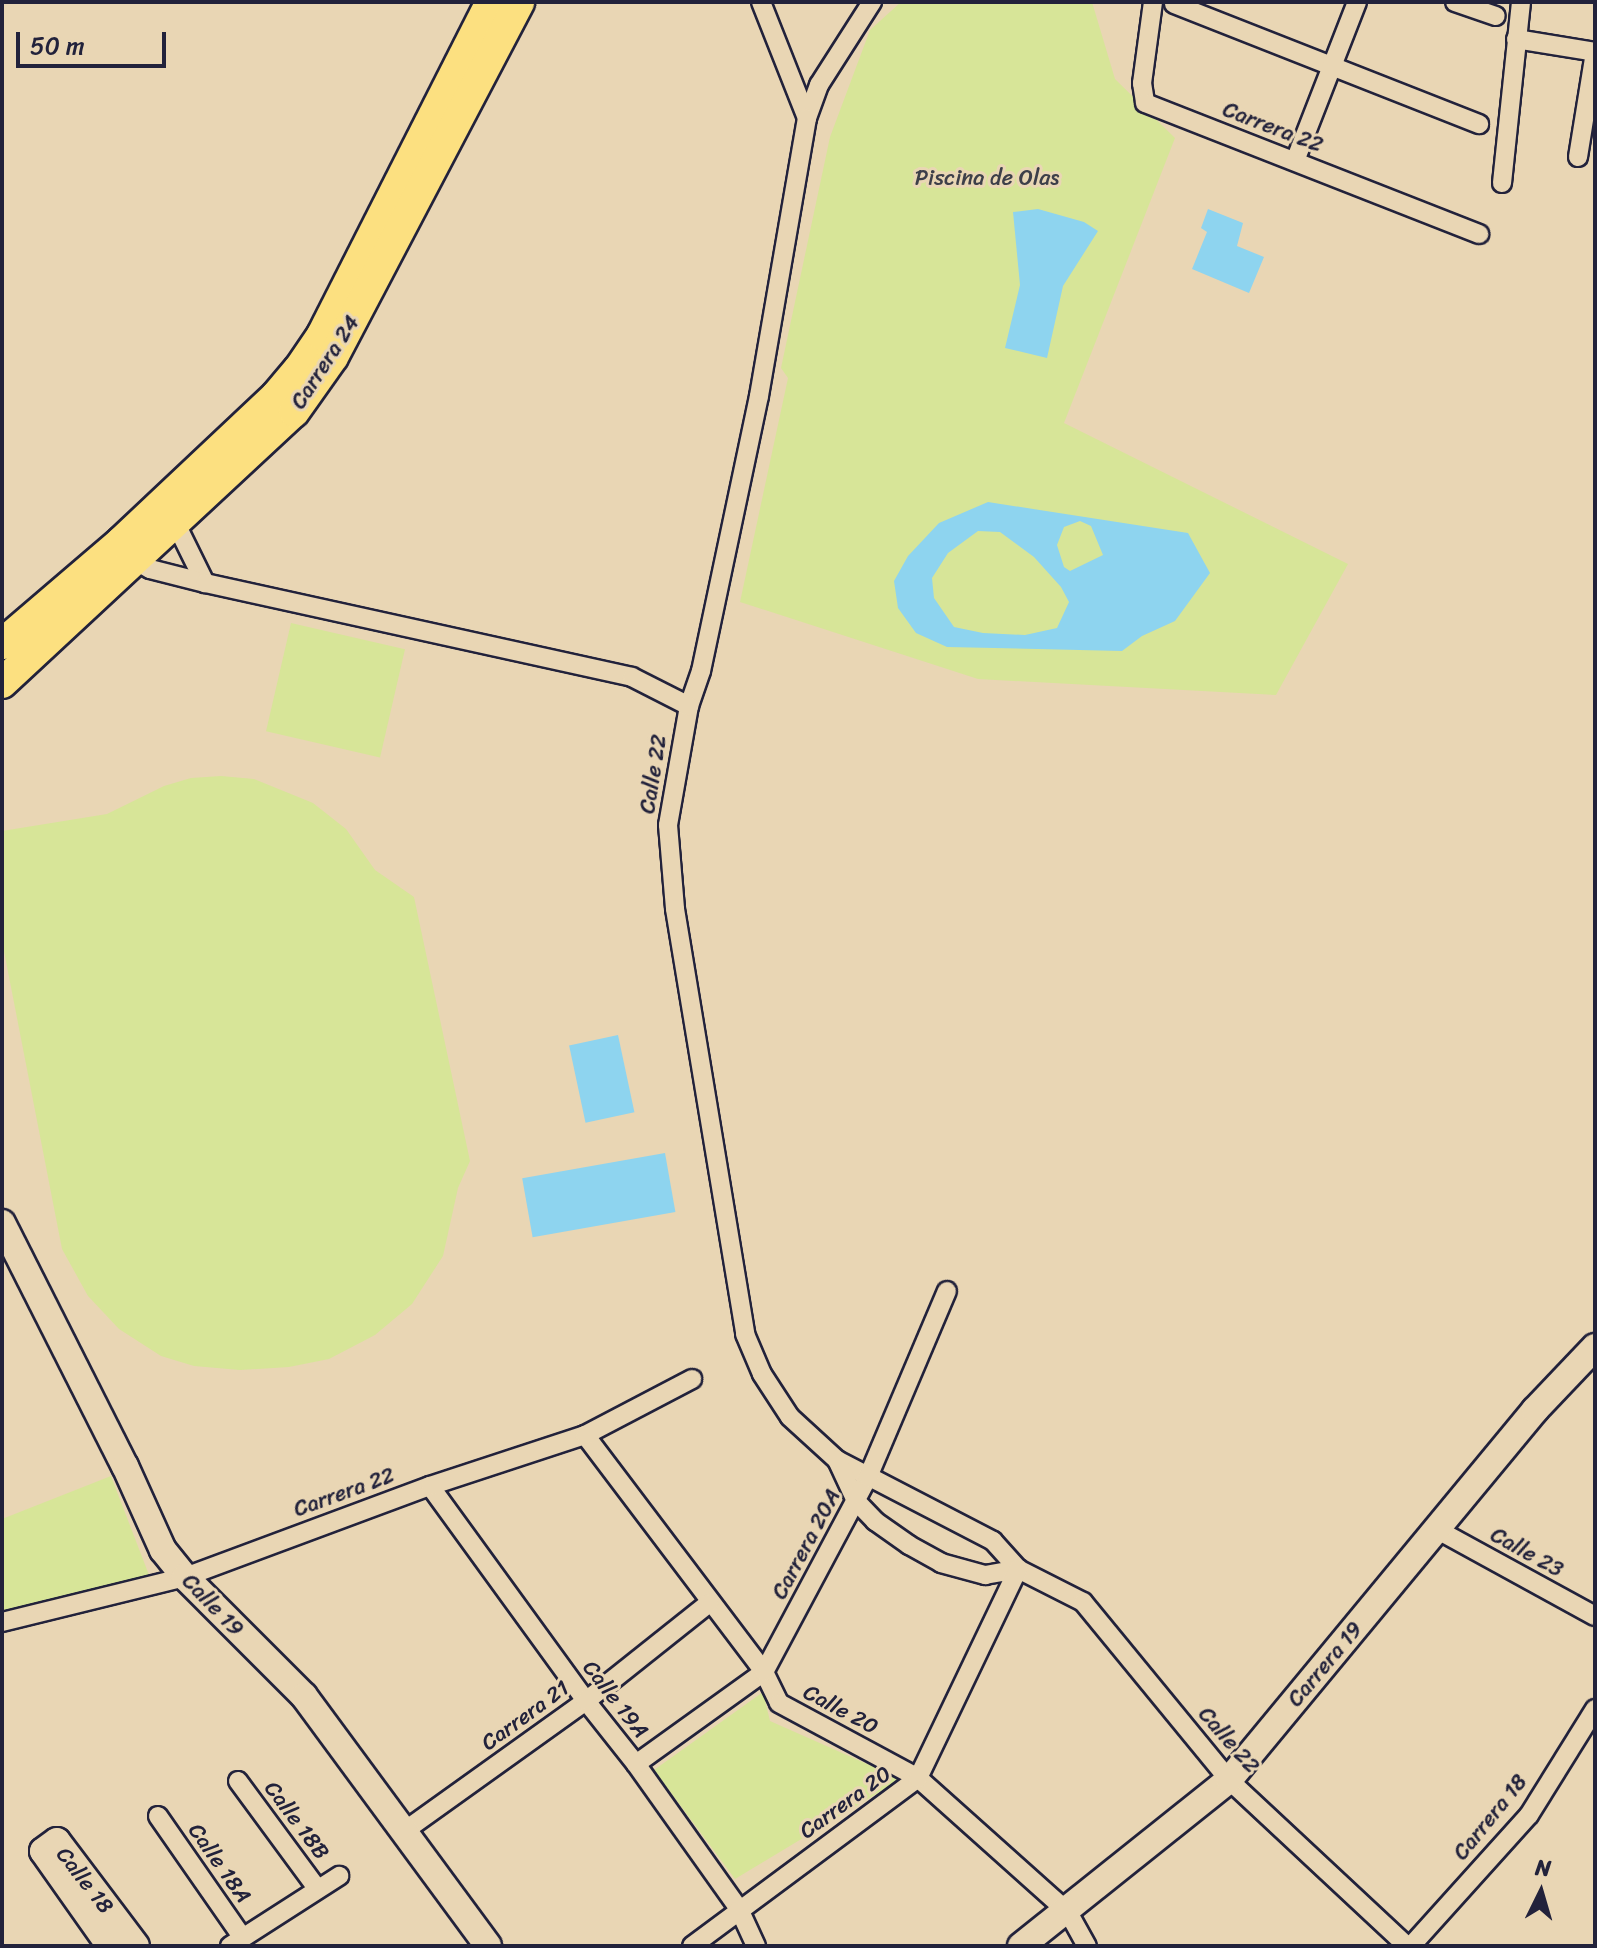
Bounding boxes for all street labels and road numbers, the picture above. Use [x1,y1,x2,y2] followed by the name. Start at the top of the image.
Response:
[1219,96,1327,158] street label: Carrera 22
[285,310,365,414] street label: Carrera 24
[634,733,672,815] street label: Calle 22
[290,1462,398,1522] street label: Carrera 22
[766,1484,846,1604] street label: Carrera 20A
[1486,1521,1568,1583] street label: Calle 23
[177,1568,249,1642] street label: Calle 19
[1282,1616,1368,1712] street label: Carrera 19
[577,1655,655,1743] street label: Calle 19A
[476,1674,574,1756] street label: Carrera 21
[799,1678,883,1740] street label: Calle 20
[1193,1701,1265,1779] street label: Calle 22
[794,1760,896,1844] street label: Carrera 20
[1447,1769,1533,1865] street label: Carrera 18
[259,1776,335,1864] street label: Calle 18B
[183,1818,257,1908] street label: Calle 18A
[51,1842,119,1918] street label: Calle 18

